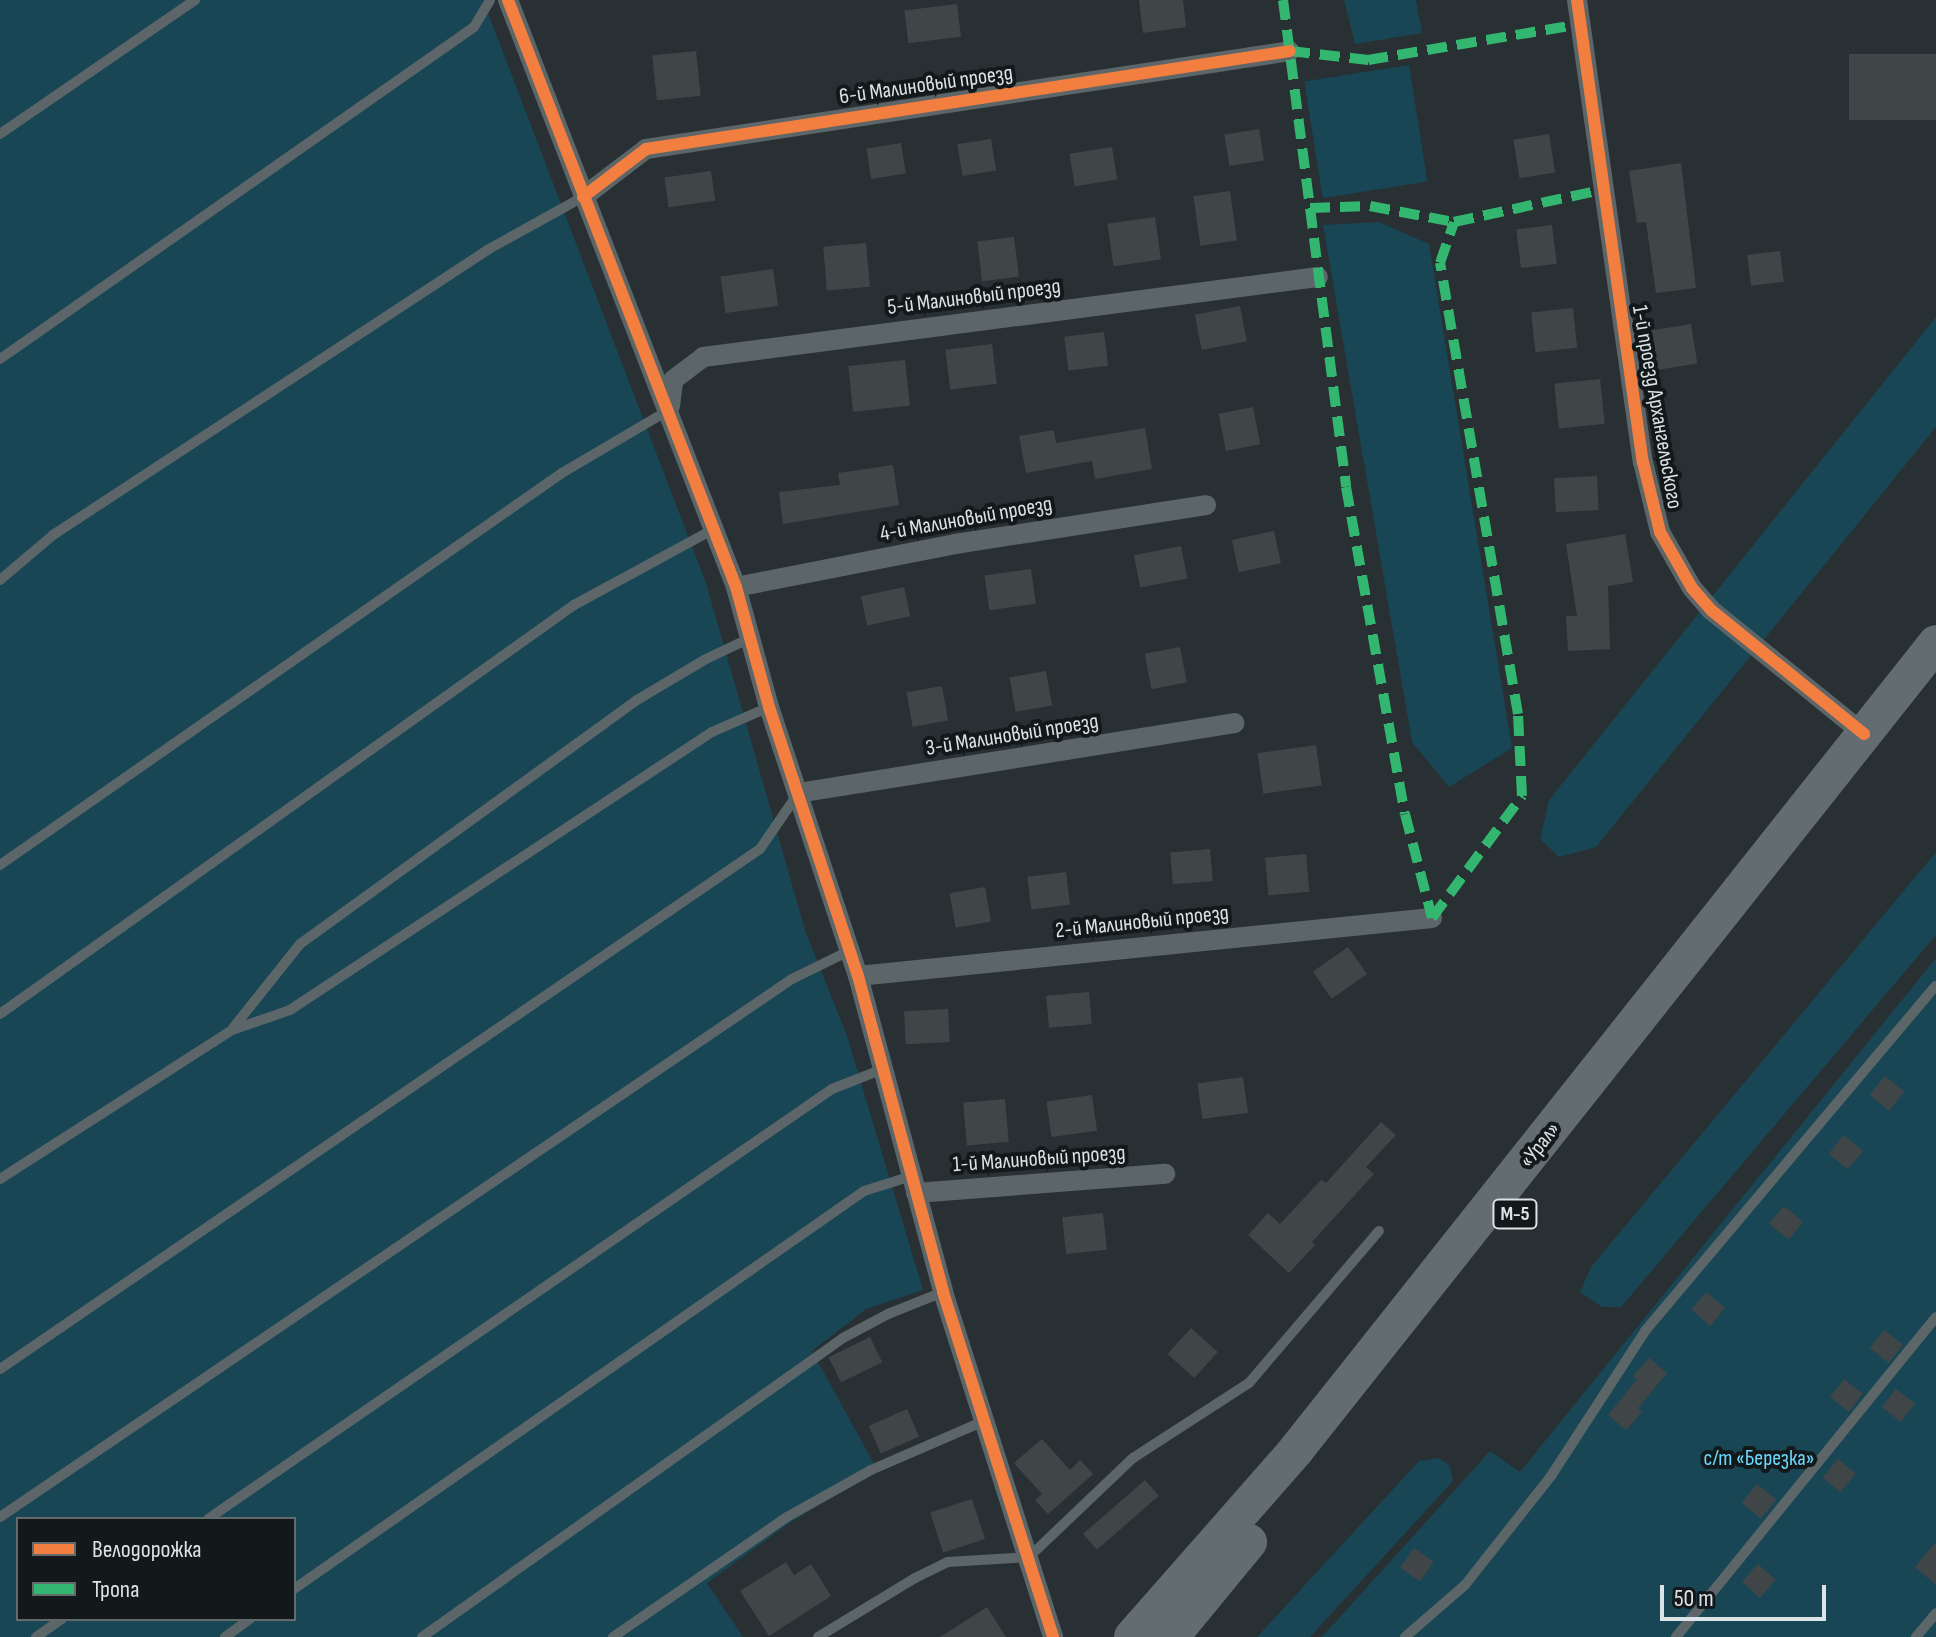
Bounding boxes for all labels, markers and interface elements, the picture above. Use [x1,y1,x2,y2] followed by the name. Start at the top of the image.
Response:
[838,60,1014,110] street label: 6-й Малиновый проезд
[886,273,1062,321] street label: 5-й Малиновый проезд
[1626,303,1688,511] street label: 1-й проезд Архангельского
[878,491,1054,547] street label: 4-й Малиновый проезд
[924,708,1100,762] street label: 3-й Малиновый проезд
[1054,900,1230,944] street label: 2-й Малиновый проезд
[1514,1117,1566,1173] street label: «Урал»
[952,1140,1126,1178] street label: 1-й Малиновый проезд
[1491,1198,1539,1230] road number: М-5
[1704,1446,1814,1472] park label: с/т «Березка»
[16,1517,296,1621] legend
[92,1535,202,1564] text: Велодорожка
[1664,1569,1830,1619] scale bar
[92,1575,139,1604] text: Тропа
[1674,1584,1714,1613] text: 50 m

